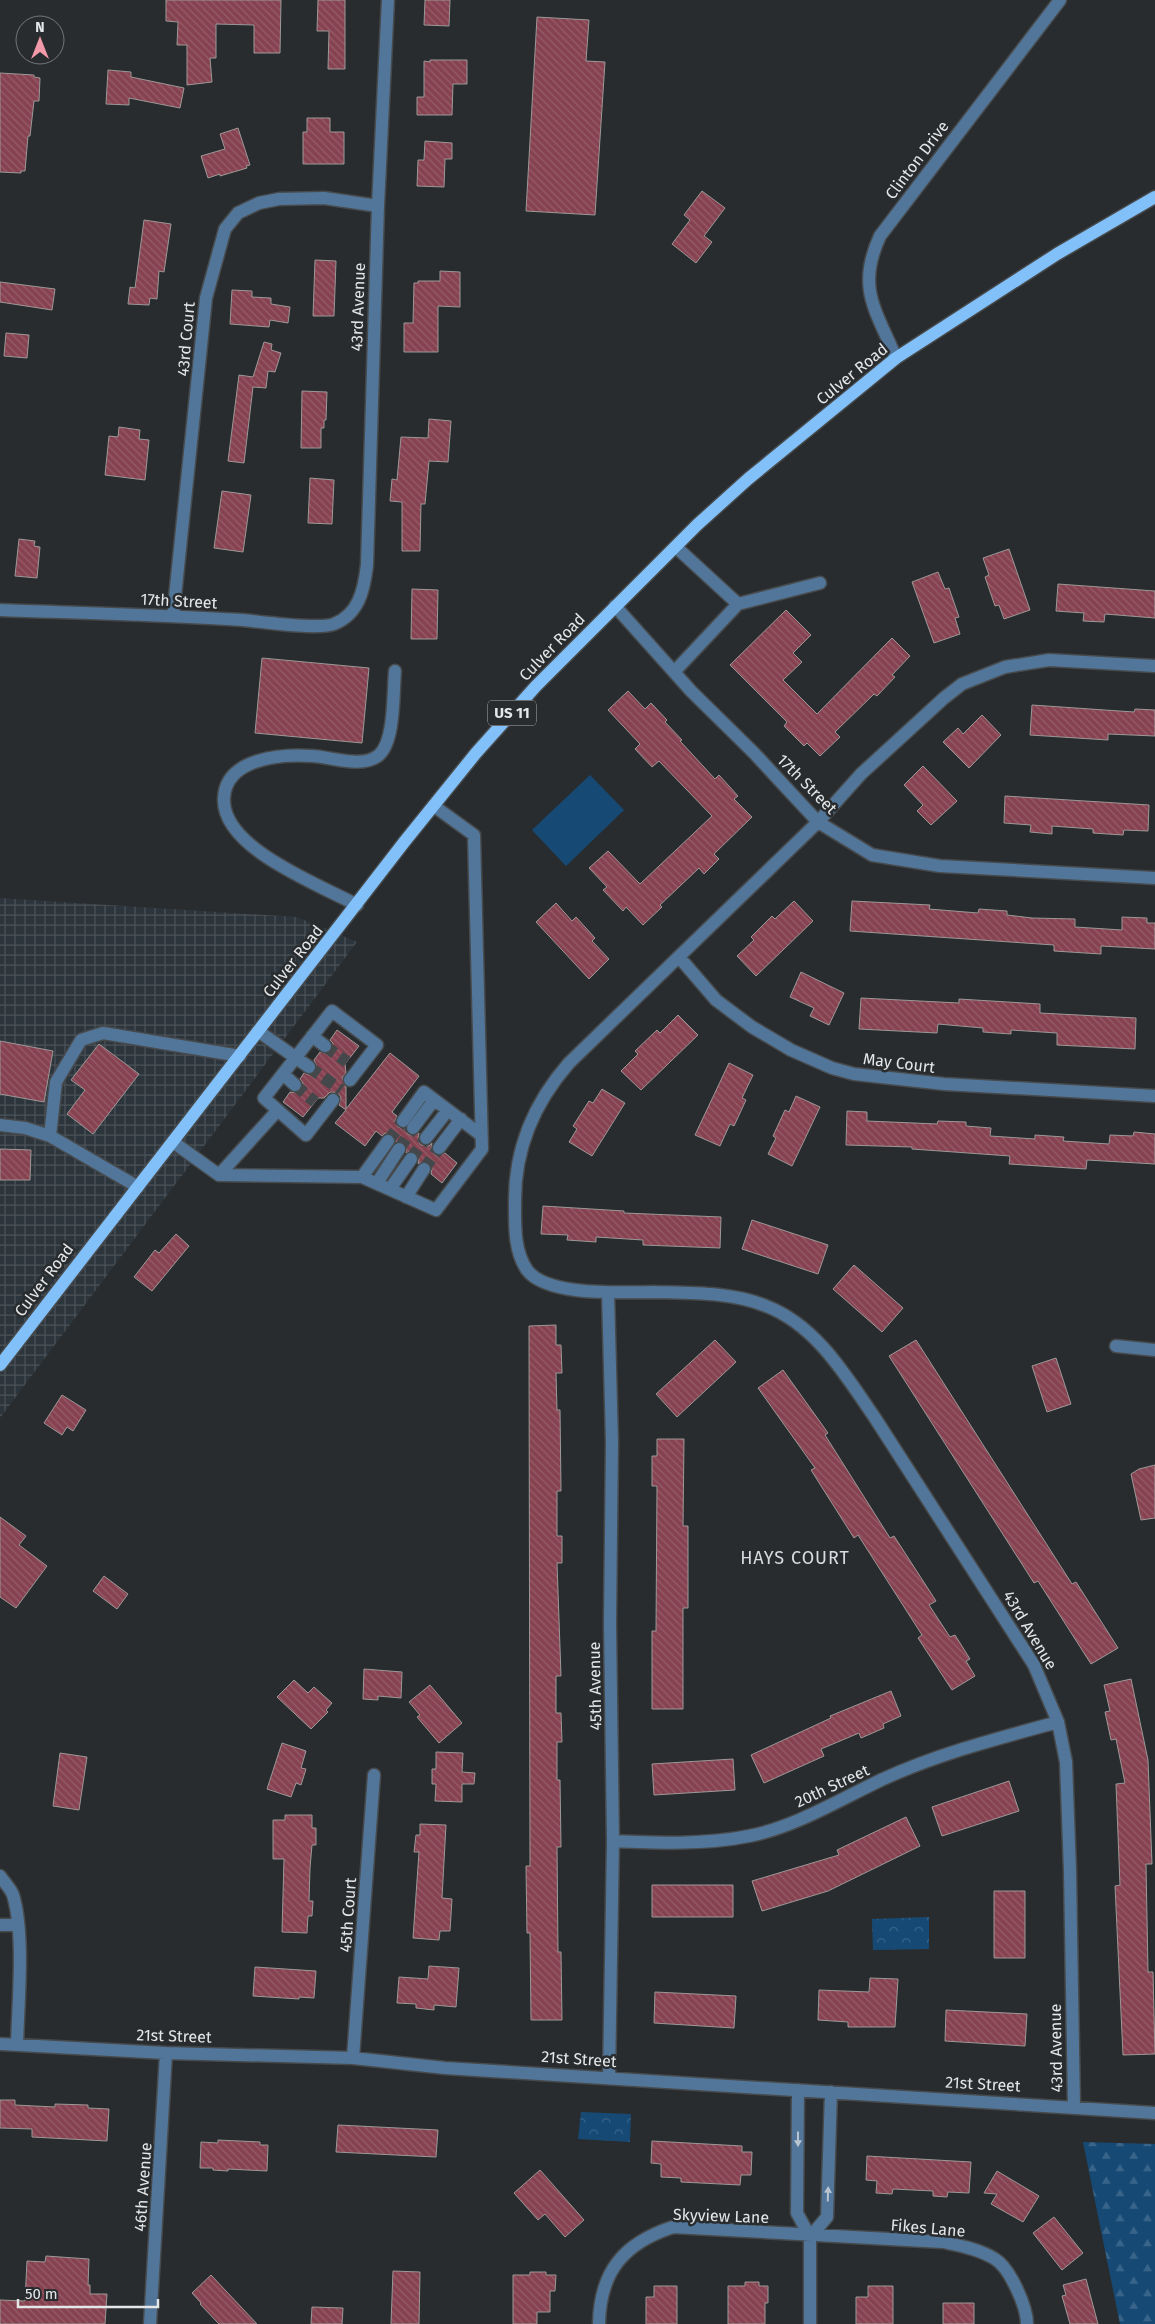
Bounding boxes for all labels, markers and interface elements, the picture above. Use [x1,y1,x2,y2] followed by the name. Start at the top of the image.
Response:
[15,15,65,65] north arrow
[35,19,45,36] text: N
[881,117,953,203] street label: Clinton Drive
[347,262,369,352] street label: 43rd Avenue
[173,301,199,377] street label: 43rd Court
[812,339,892,409] street label: Culver Road
[140,590,218,613] street label: 17th Street
[515,609,589,685] street label: Culver Road
[488,700,536,726] road number: US 11
[773,750,841,818] street label: 17th Street
[259,921,327,1001] street label: Culver Road
[862,1049,936,1077] street label: May Court
[10,1240,78,1320] street label: Culver Road
[740,1547,850,1569] district label: HAYS COURT
[999,1587,1061,1673] street label: 43rd Avenue
[585,1641,605,1731] street label: 45th Avenue
[792,1760,872,1811] street label: 20th Street
[336,1877,360,1953] street label: 45th Court
[1046,2003,1066,2093] street label: 43rd Avenue
[136,2025,212,2047] street label: 21st Street
[541,2047,617,2071] street label: 21st Street
[945,2073,1021,2095] street label: 21st Street
[794,2131,802,2147] one-way arrow
[130,2142,156,2232] street label: 46th Avenue
[824,2186,832,2202] one-way arrow
[673,2205,769,2227] street label: Skyview Lane
[890,2215,966,2241] street label: Fikes Lane
[18,2276,158,2308] scale bar
[25,2285,58,2303] text: 50 m

